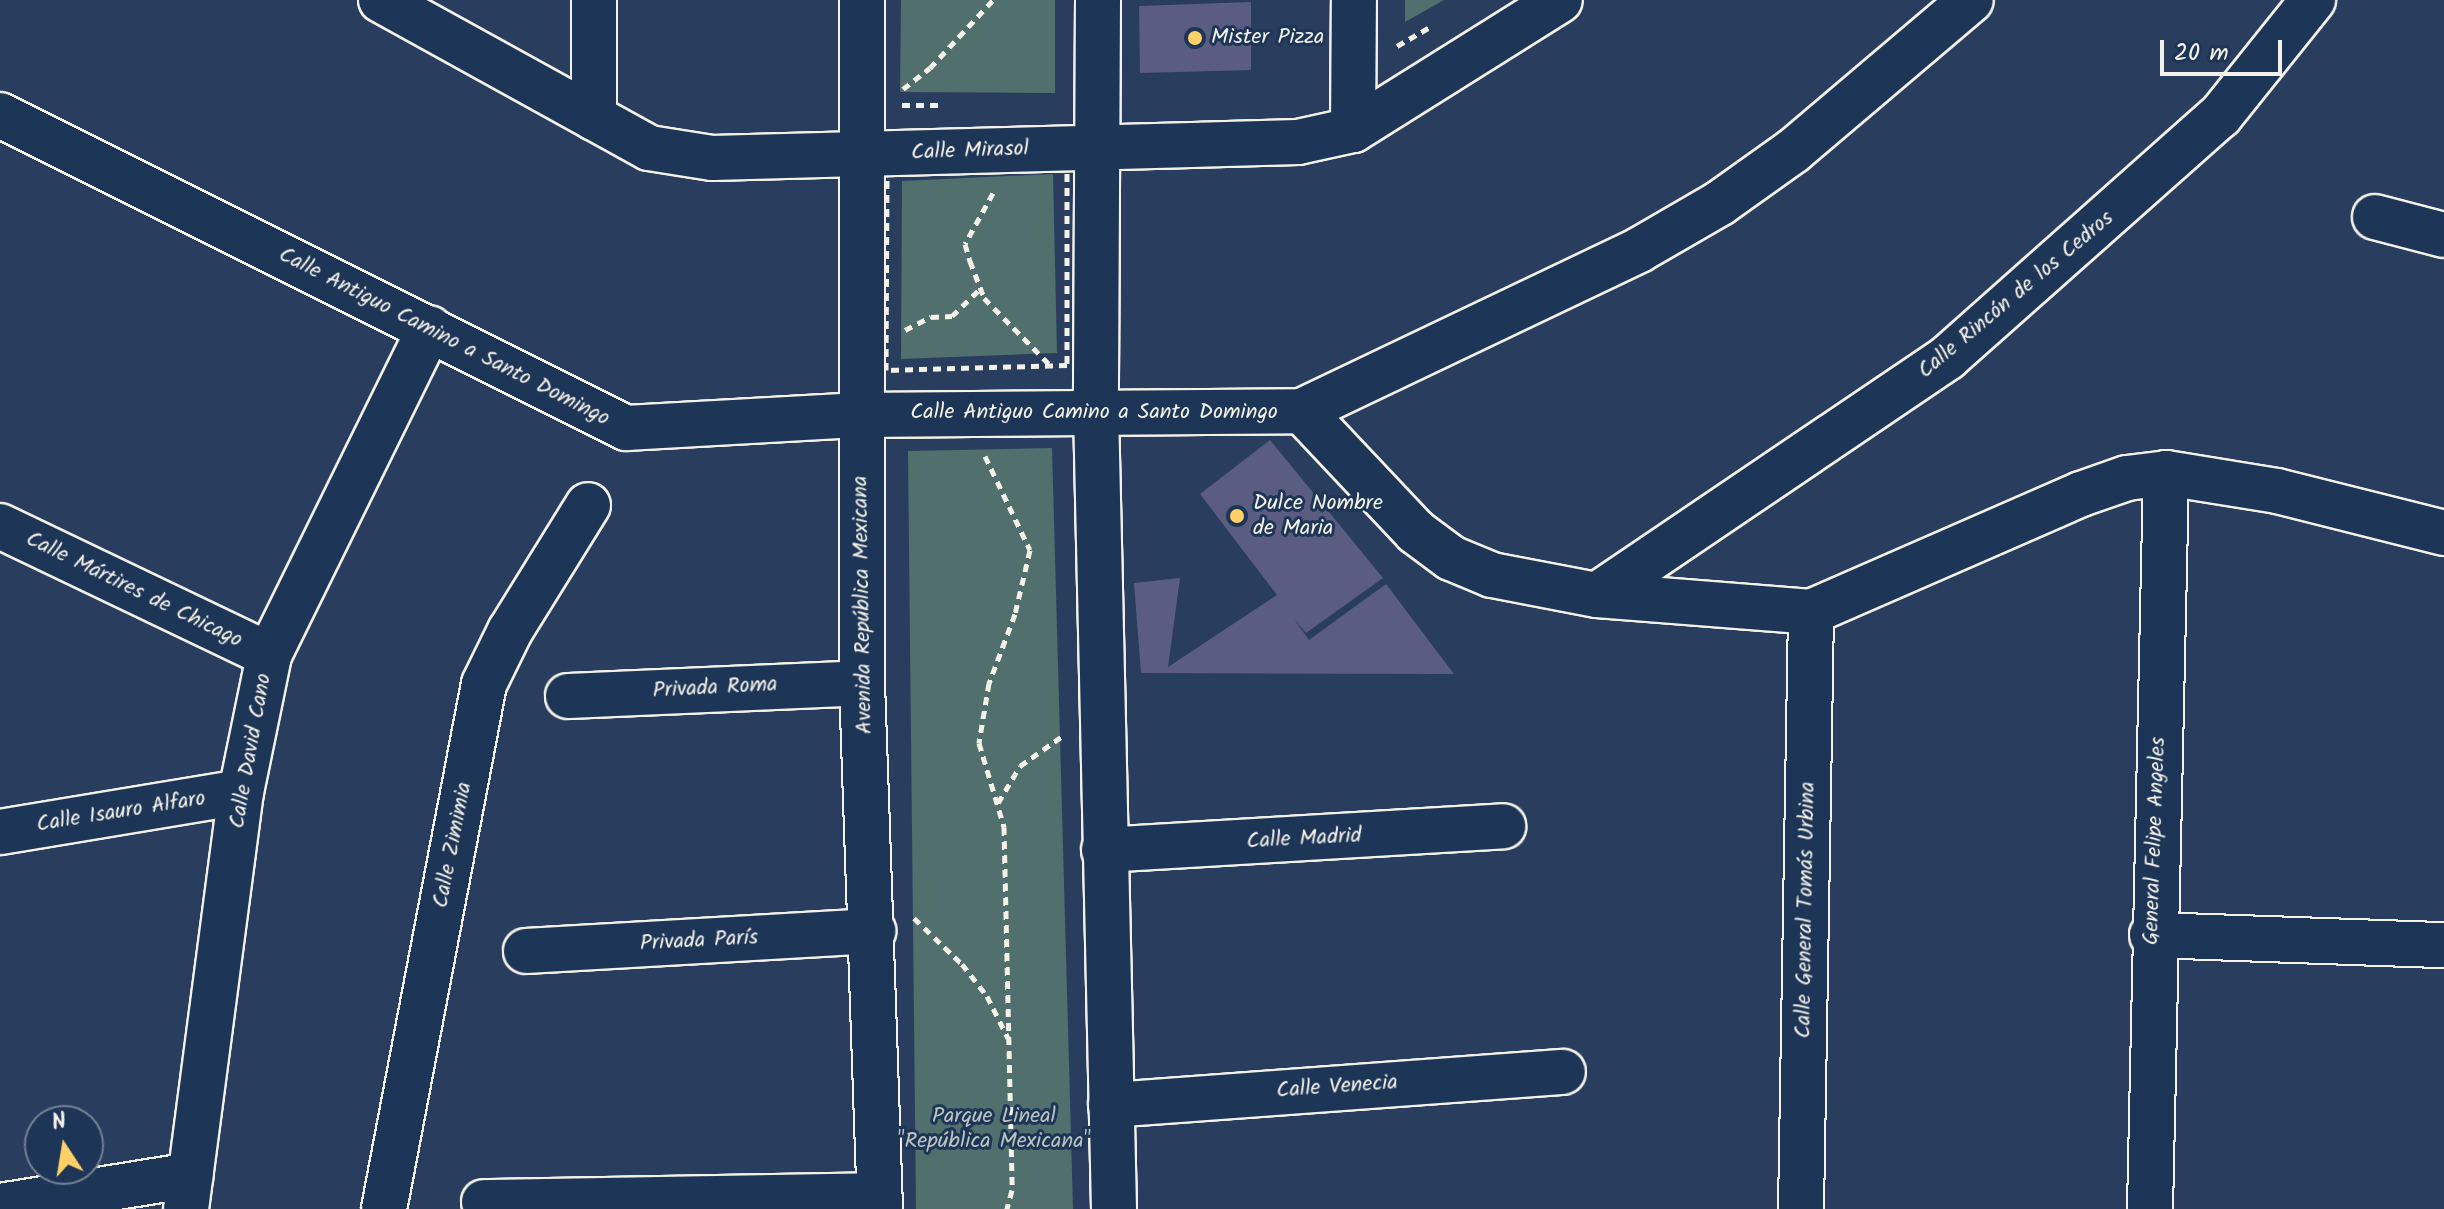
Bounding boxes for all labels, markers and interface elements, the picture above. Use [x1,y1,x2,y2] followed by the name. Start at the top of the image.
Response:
[2164,24,2286,74] scale bar
[1211,25,1324,51] place label: Mister Pizza
[1186,29,1204,47] marker: Mister Pizza
[2174,34,2229,73] text: 20 m
[911,136,1029,166] street label: Calle Mirasol
[1913,205,2119,385] street label: Calle Rincón de los Cedros
[274,242,614,432] street label: Calle Antiguo Camino a Santo Domingo
[910,400,1278,426] street label: Calle Antiguo Camino a Santo Domingo
[848,475,878,735] street label: Avenida República Mexicana
[1253,490,1383,542] place label: Dulce Nombre de Maria
[1228,507,1246,525] marker: Dulce Nombre de Maria
[21,526,247,654] street label: Calle Mártires de Chicago
[224,671,278,831] street label: Calle David Cano
[652,672,778,704] street label: Privada Roma
[2138,737,2172,945] street label: General Felipe Angeles
[428,780,478,910] street label: Calle Zimimia
[1791,781,1821,1039] street label: Calle General Tomás Urbina
[35,786,207,838] street label: Calle Isauro Alfaro
[1246,823,1362,855] street label: Calle Madrid
[639,925,759,957] street label: Privada París
[1275,1070,1399,1104] street label: Calle Venecia
[897,1103,1091,1154] park label: Parque Lineal "República Mexicana"
[49,1104,70,1142] text: N
[24,1105,104,1185] north arrow

